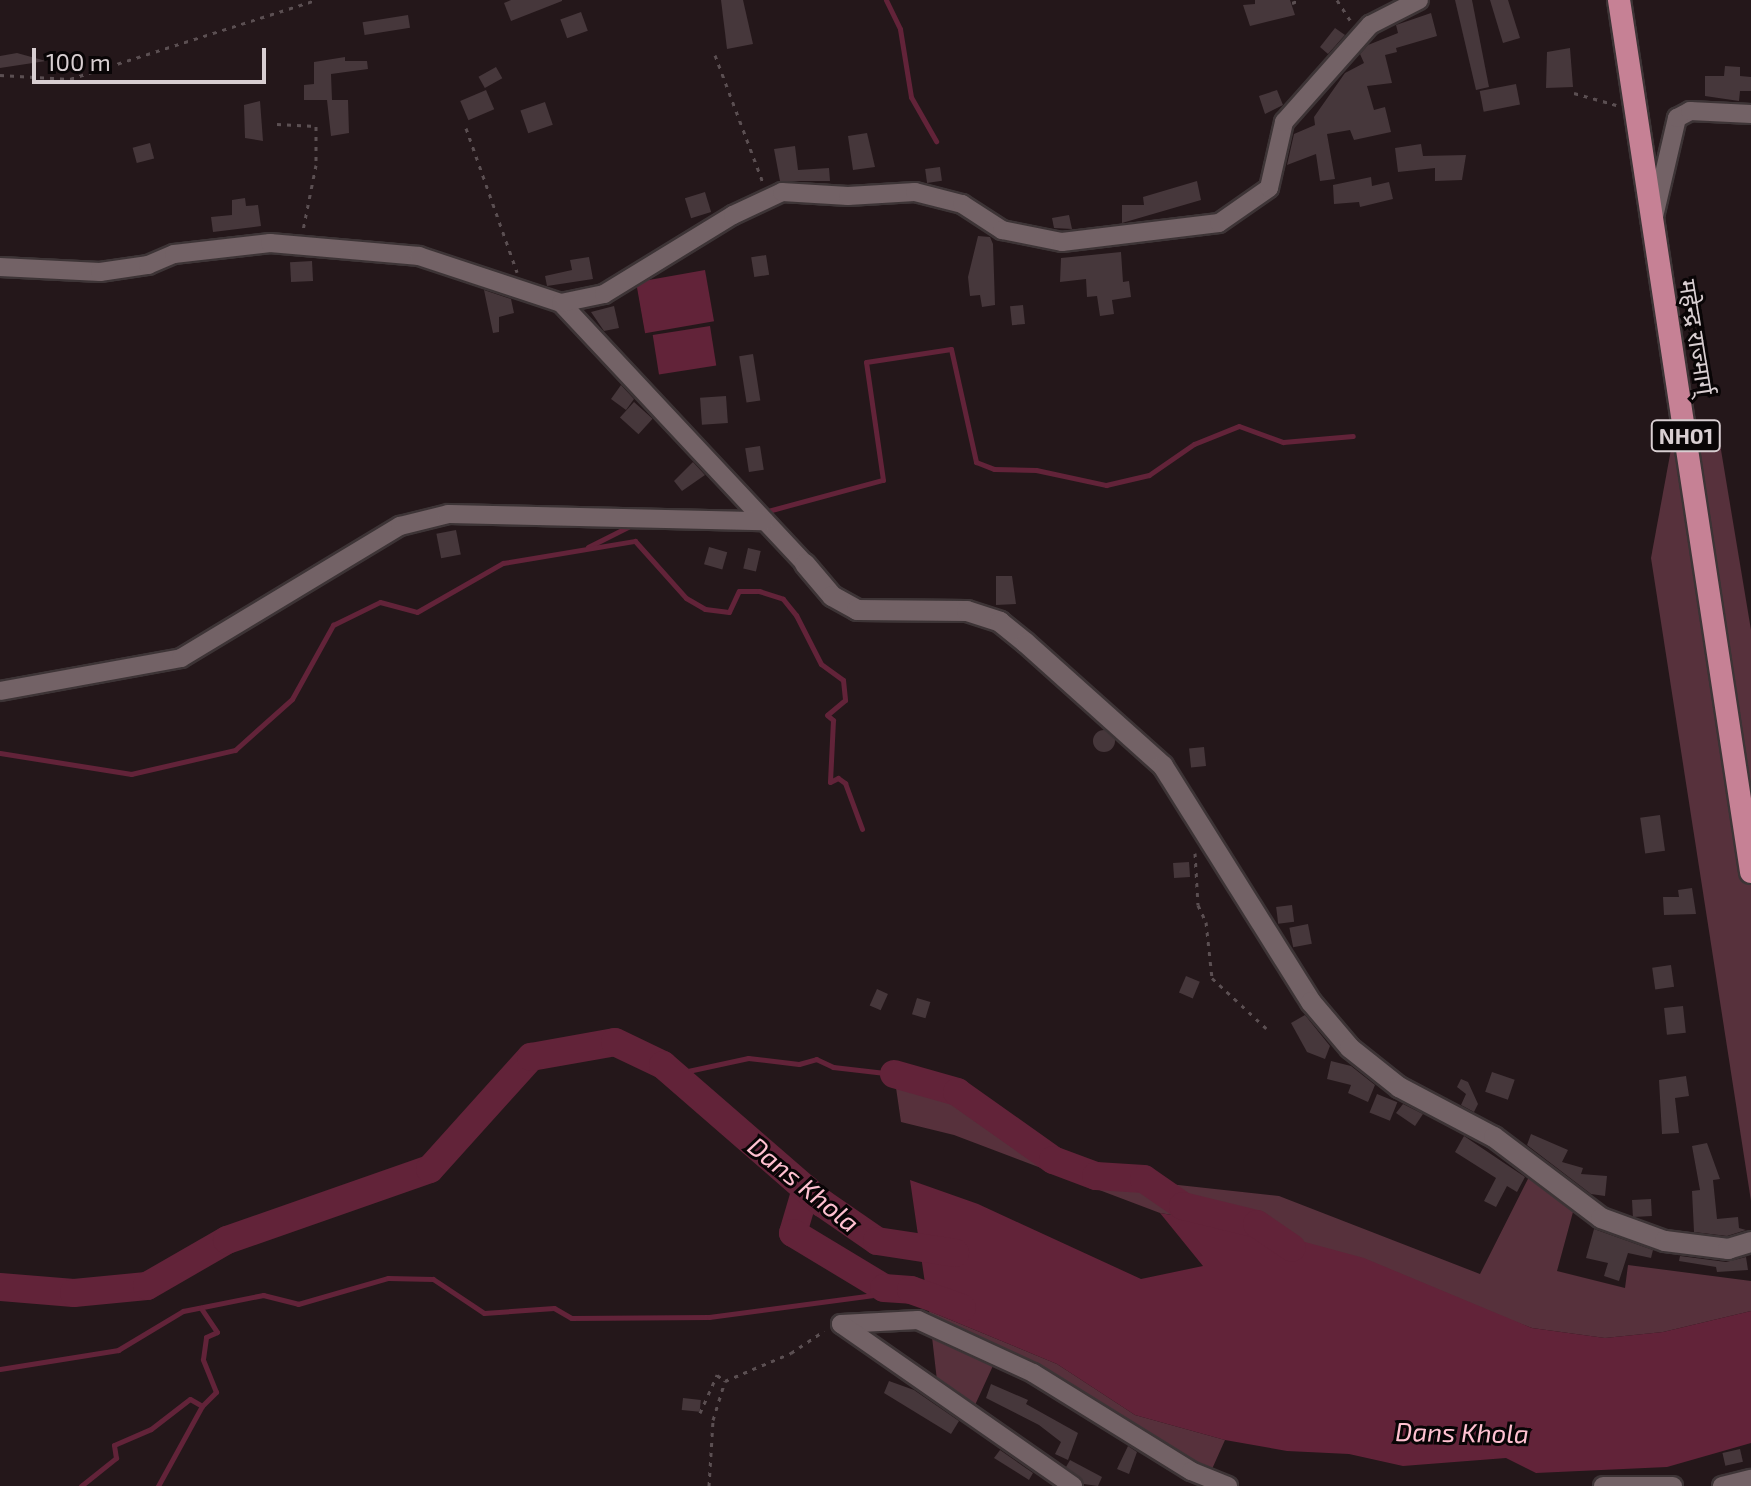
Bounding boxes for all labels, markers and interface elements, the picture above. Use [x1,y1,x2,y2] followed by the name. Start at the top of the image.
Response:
[36,32,270,82] scale bar
[46,47,111,76] text: 100 m
[1674,277,1720,397] street label: महेन्द्र राज्मार्ग्
[1650,418,1722,454] road number: NH01
[742,1130,866,1238] water label: Dans Khola
[1395,1415,1529,1449] water label: Dans Khola

